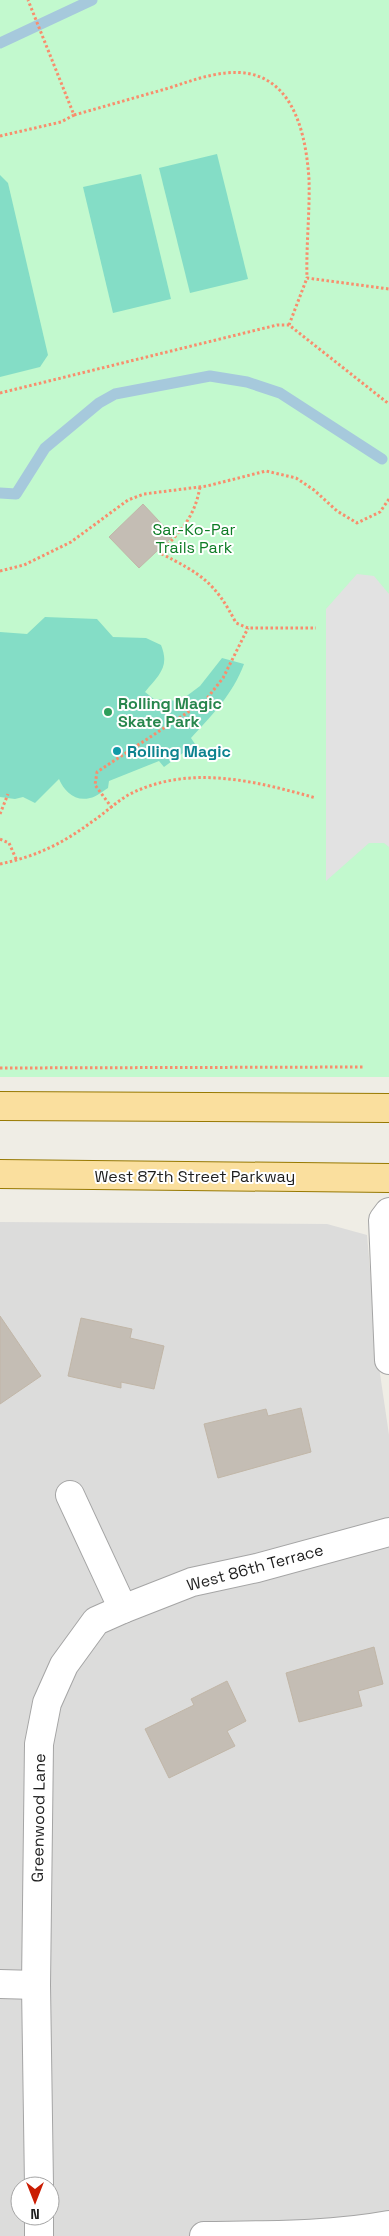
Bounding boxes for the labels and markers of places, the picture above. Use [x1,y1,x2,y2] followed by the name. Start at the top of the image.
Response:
[118,693,222,732] place label: Rolling Magic Skate Park
[102,706,114,718] marker: Rolling Magic Skate Park
[127,741,231,762] place label: Rolling Magic
[111,745,123,757] marker: Rolling Magic

